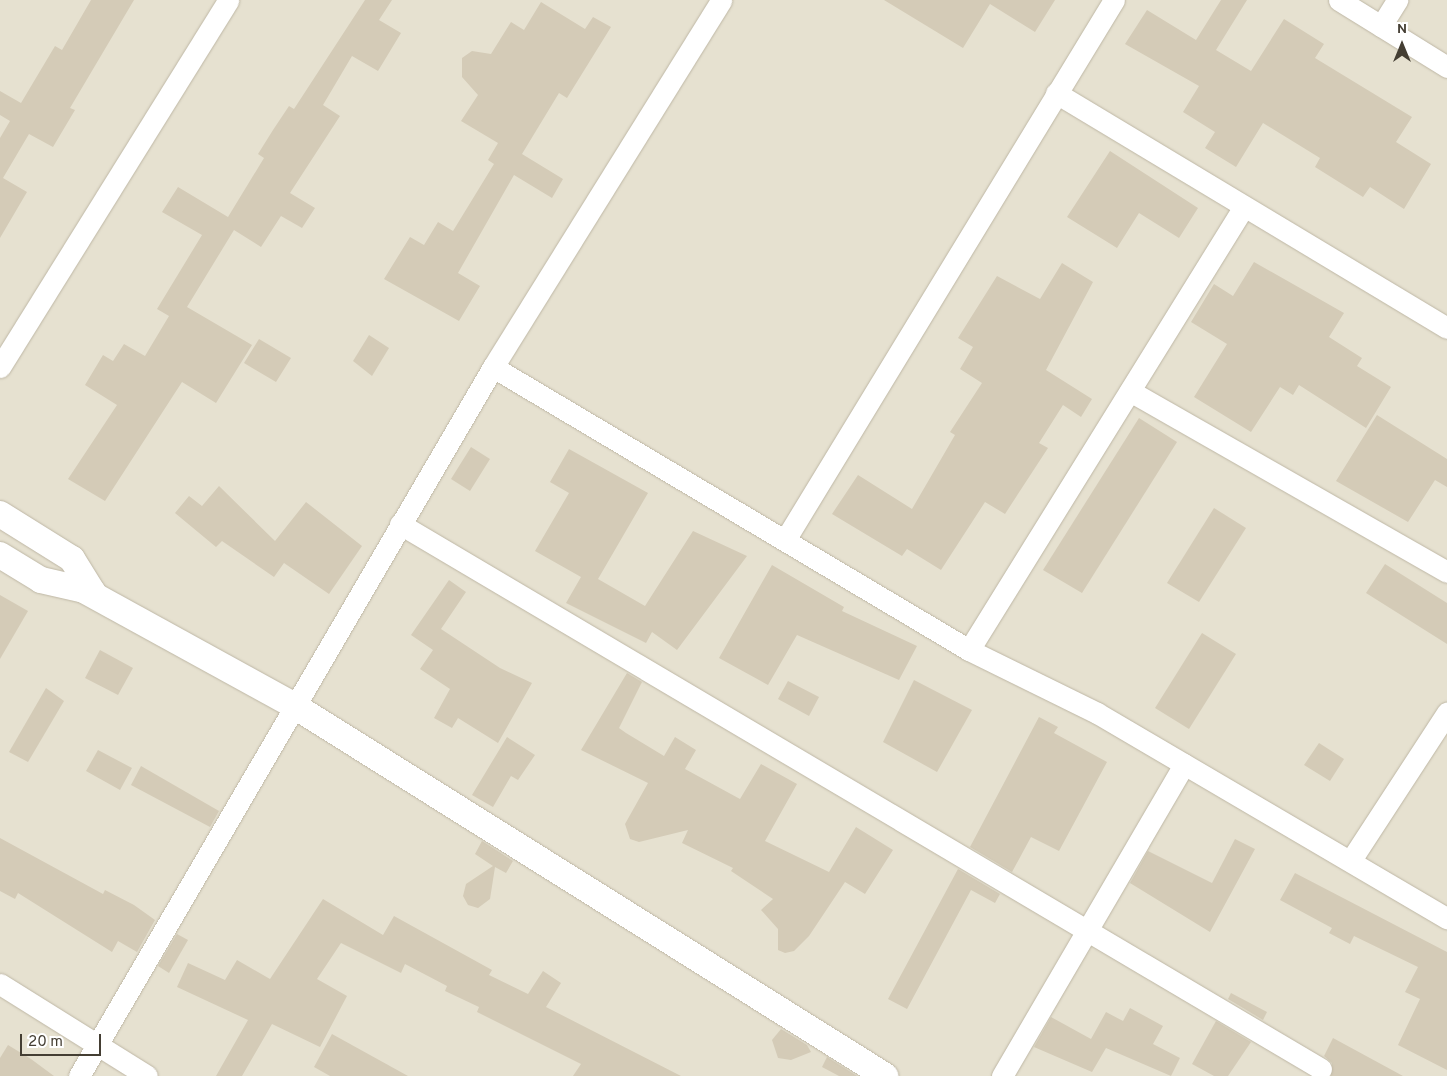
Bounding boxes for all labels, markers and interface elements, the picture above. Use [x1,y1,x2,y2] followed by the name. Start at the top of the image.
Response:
[1377,20,1427,70] north arrow
[1397,21,1407,38] text: N
[22,1024,104,1056] scale bar
[28,1033,63,1052] text: 20 m

